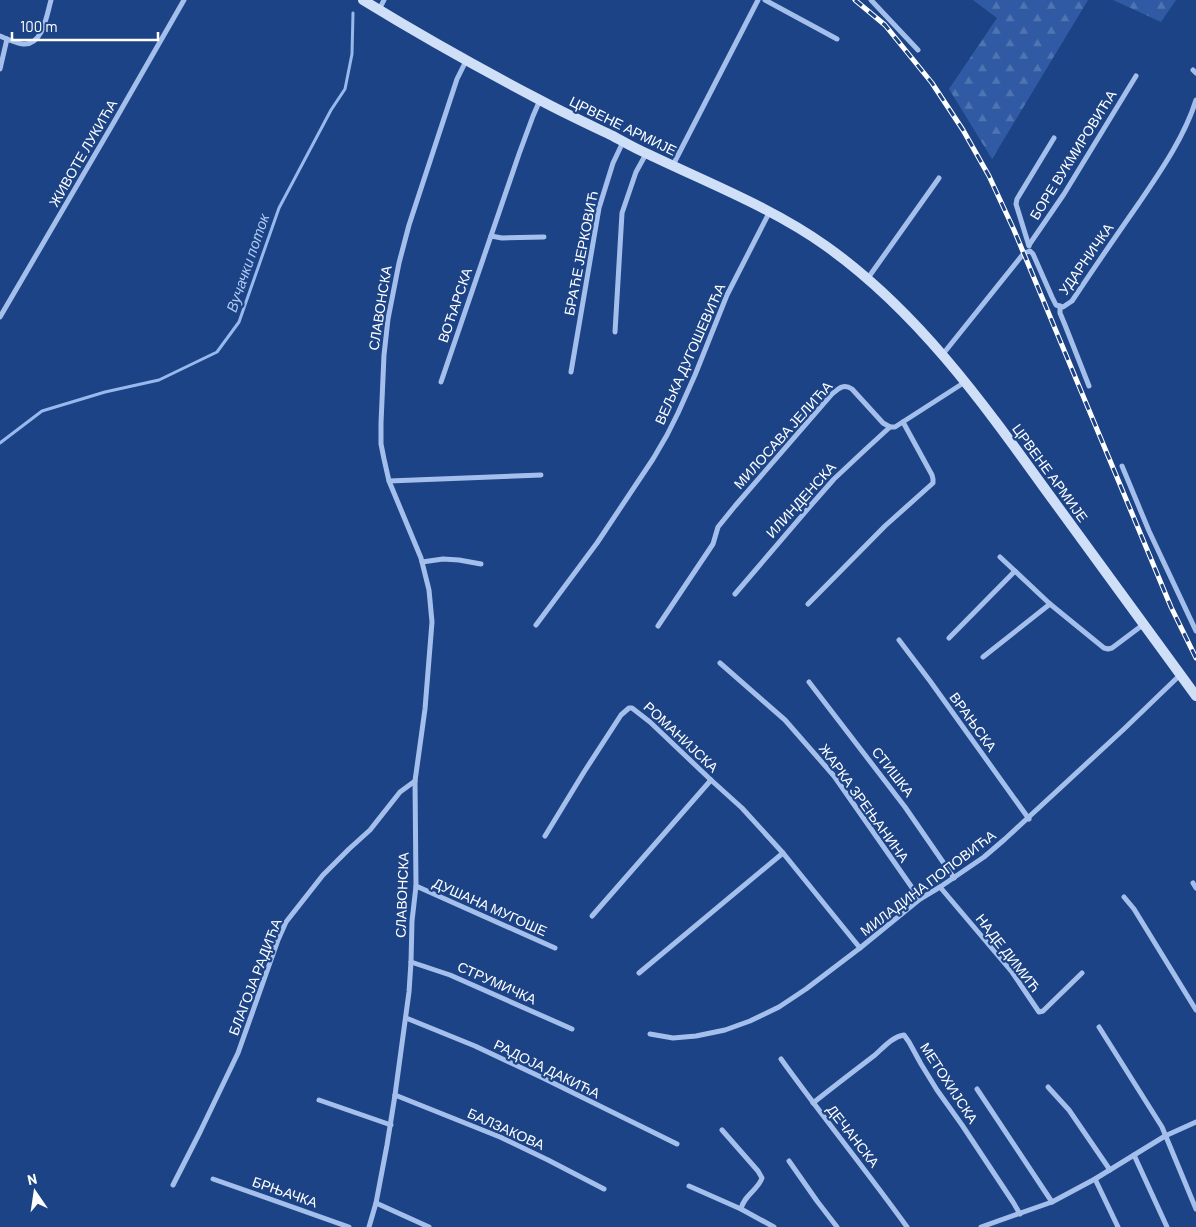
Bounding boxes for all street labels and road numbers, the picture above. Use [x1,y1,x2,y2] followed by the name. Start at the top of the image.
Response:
[1026,86,1120,223] street label: БОРЕ ВУКМИРОВИЋА
[567,92,680,159] street label: ЦРВЕНЕ АРМИЈЕ
[45,96,121,209] street label: ЖИВОТЕ ЛУКИЋА
[560,189,601,317] street label: БРАЋЕ ЈЕРКОВИЋ
[1055,219,1117,298] street label: УДАРНИЧКА
[364,264,395,352] street label: СЛАВОНСКА
[434,265,475,344] street label: ВОЋАРСКА
[651,280,729,427] street label: ВЕЉКА ДУГОШЕВИЋА
[730,377,836,492] street label: МИЛОСАВА ЈЕЛИЋА
[1009,420,1092,525] street label: ЦРВЕНЕ АРМИЈЕ
[762,458,839,541] street label: ИЛИНДЕНСКА
[946,689,1001,755] street label: ВРАЊСКА
[641,698,723,776] street label: РОМАНИЈСКА
[816,740,913,866] street label: ЖАРКА ЗРЕЊАНИНА
[869,743,919,801] street label: СТИШКА
[857,826,999,939] street label: МИЛАДИНА ПОПОВИЋА
[392,851,412,938] street label: СЛАВОНСКА
[430,874,550,939] street label: ДУШАНА МУГОШЕ
[973,910,1044,995] street label: НАДЕ ДИМИЋ
[224,915,285,1038] street label: БЛАГОЈА РАДИЋА
[455,958,540,1008] street label: СТРУМИЧКА
[491,1035,604,1102] street label: РАДОЈА ДАКИЋА
[917,1039,982,1127] street label: МЕТОХИЈСКА
[824,1101,884,1171] street label: ДЕЧАНСКА
[465,1104,548,1153] street label: БАЛЗАКОВА
[250,1172,321,1211] street label: БРЊАЧКА

